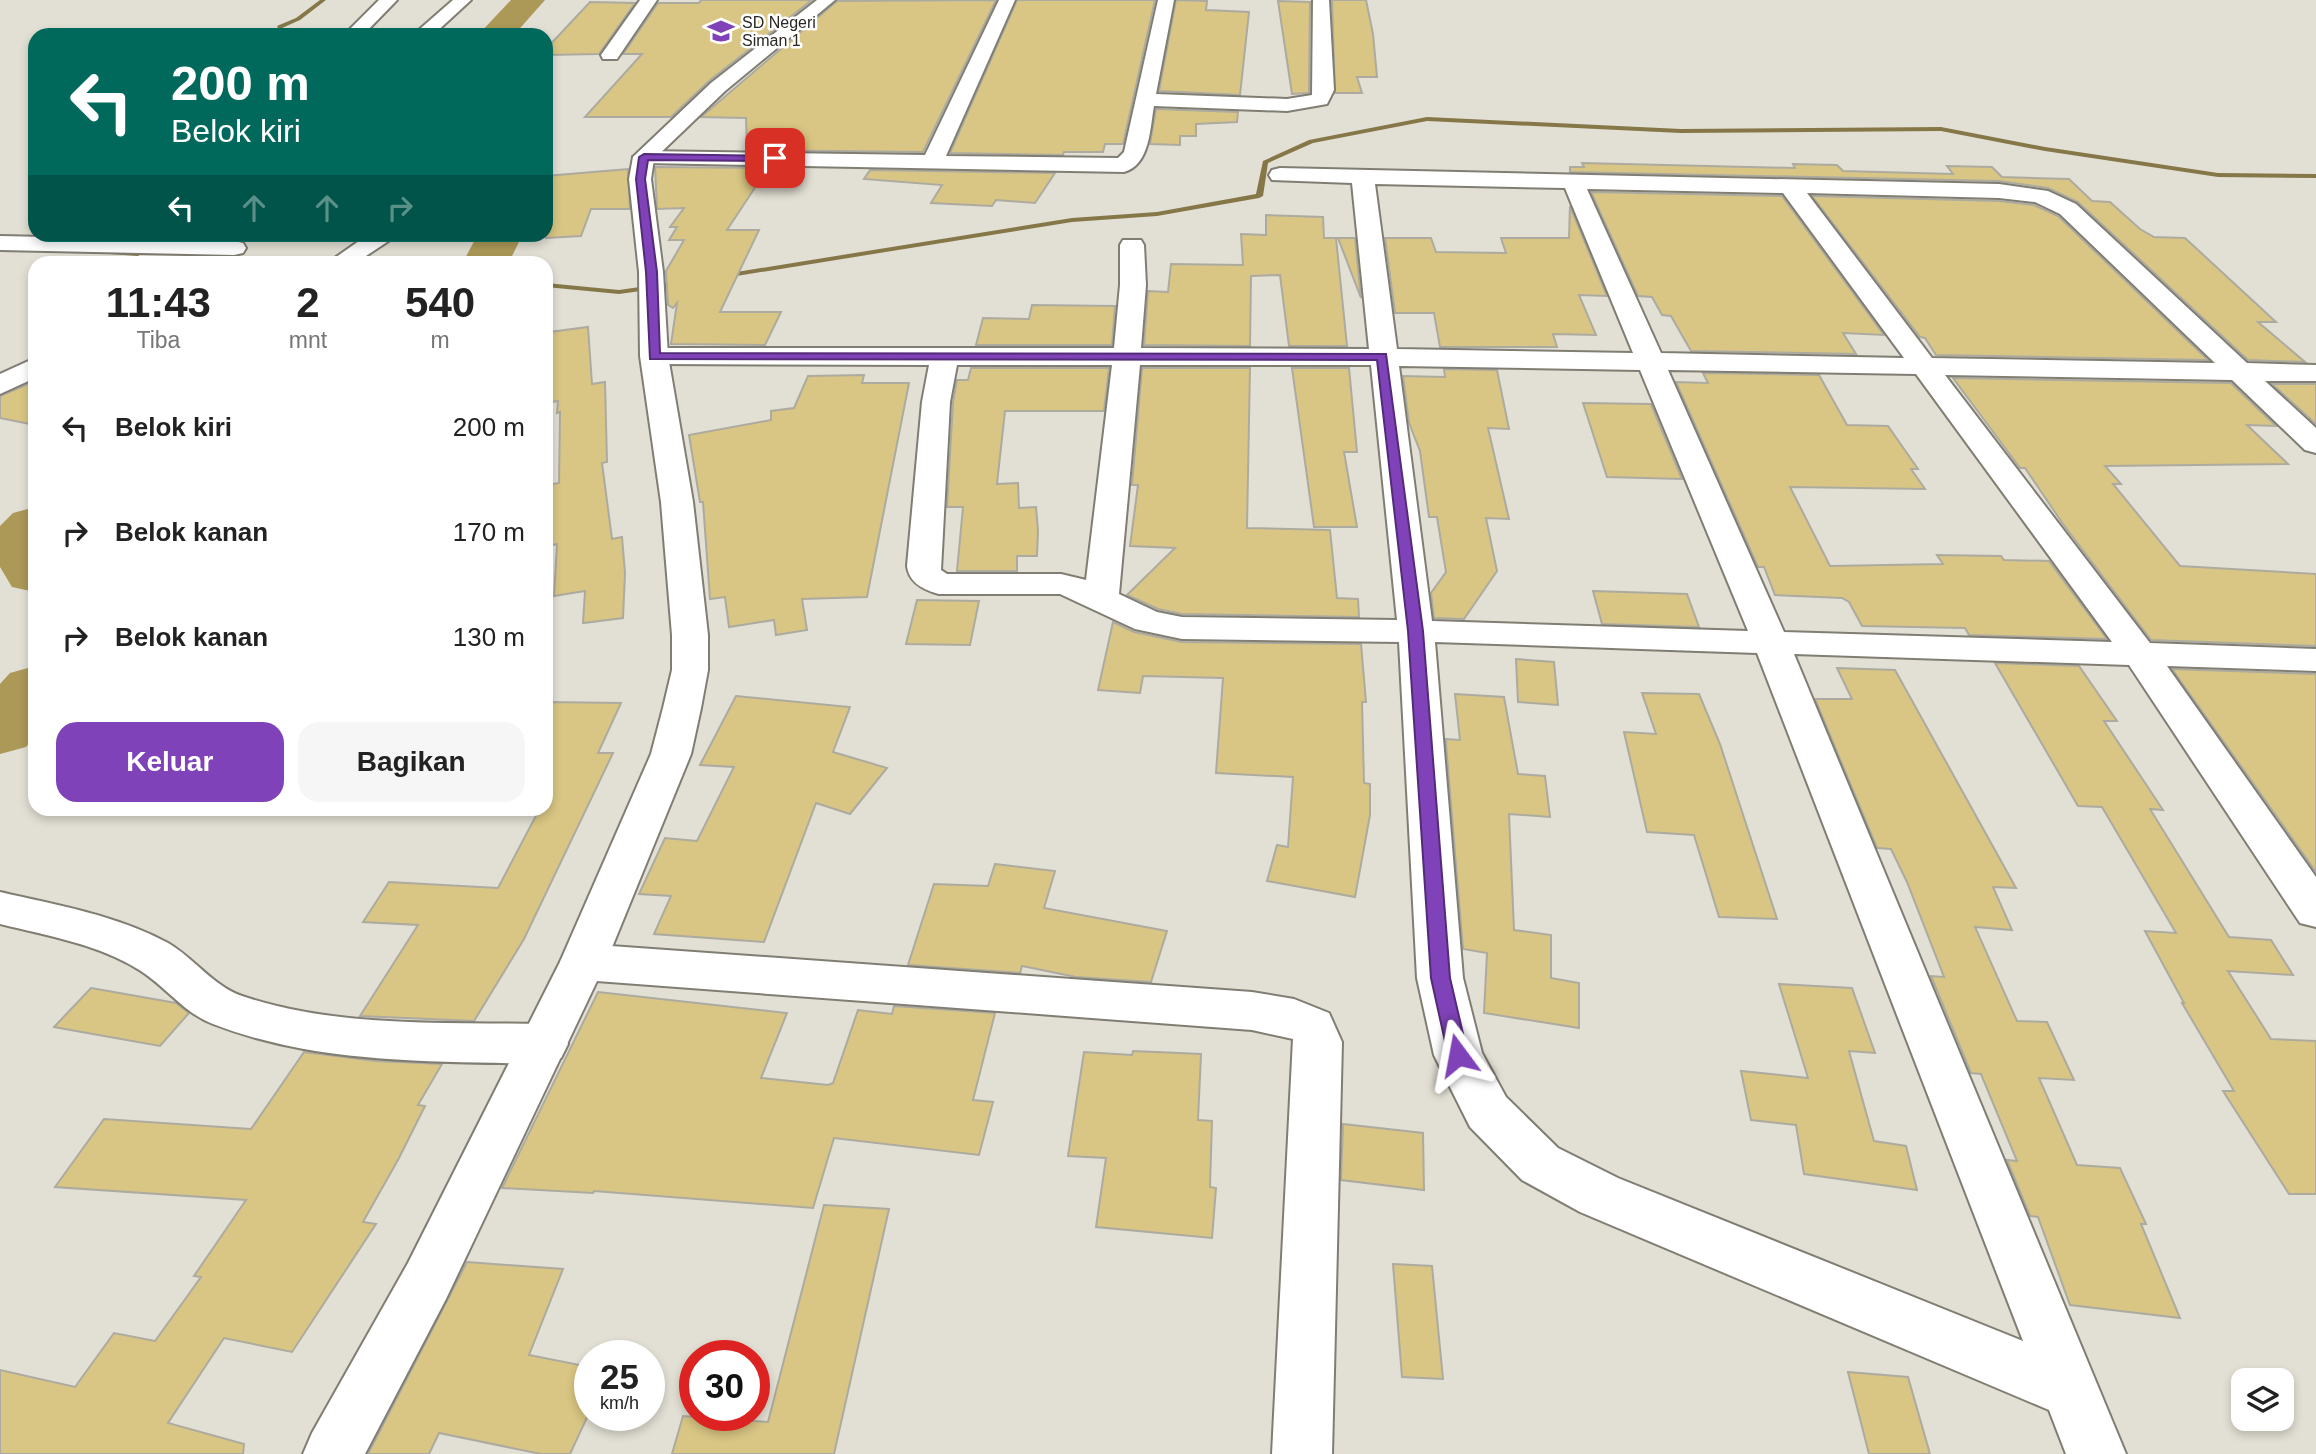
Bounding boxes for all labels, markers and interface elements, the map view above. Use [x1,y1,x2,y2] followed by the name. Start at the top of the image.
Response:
[742,14,816,49] place label: SD Negeri Siman 1
[706,16,736,46] school or university icon: SD Negeri Siman 1
[56,56,147,147] icon: left
[171,56,310,110] text: 200 m
[171,113,301,149] text: Belok kiri
[745,128,805,188] pin
[756,139,794,177] icon: arrive
[162,189,200,227] icon: left
[235,189,273,227] icon: ahead
[308,189,346,227] icon: ahead
[381,189,419,227] icon: right
[106,279,211,326] text: 11:43
[296,279,320,326] text: 2
[405,279,475,326] text: 540
[136,327,180,353] text: Tiba
[289,327,327,353] text: mnt
[430,327,450,353] text: m
[56,409,94,447] icon: left
[115,412,232,442] text: Belok kiri
[453,412,525,442] text: 200 m
[56,514,94,552] icon: right
[115,517,268,547] text: Belok kanan
[453,517,525,547] text: 170 m
[56,619,94,657] icon: right
[115,622,268,652] text: Belok kanan
[453,622,525,652] text: 130 m
[56,722,284,802] button: Keluar
[298,722,525,802] button: Bagikan
[1421,1018,1495,1092] position arrow
[679,1340,770,1431] speed limit sign: 30
[600,1357,639,1396] text: 25
[2231,1368,2294,1431] map controls
[2231,1368,2294,1431] button: layers
[600,1393,639,1413] text: km/h

